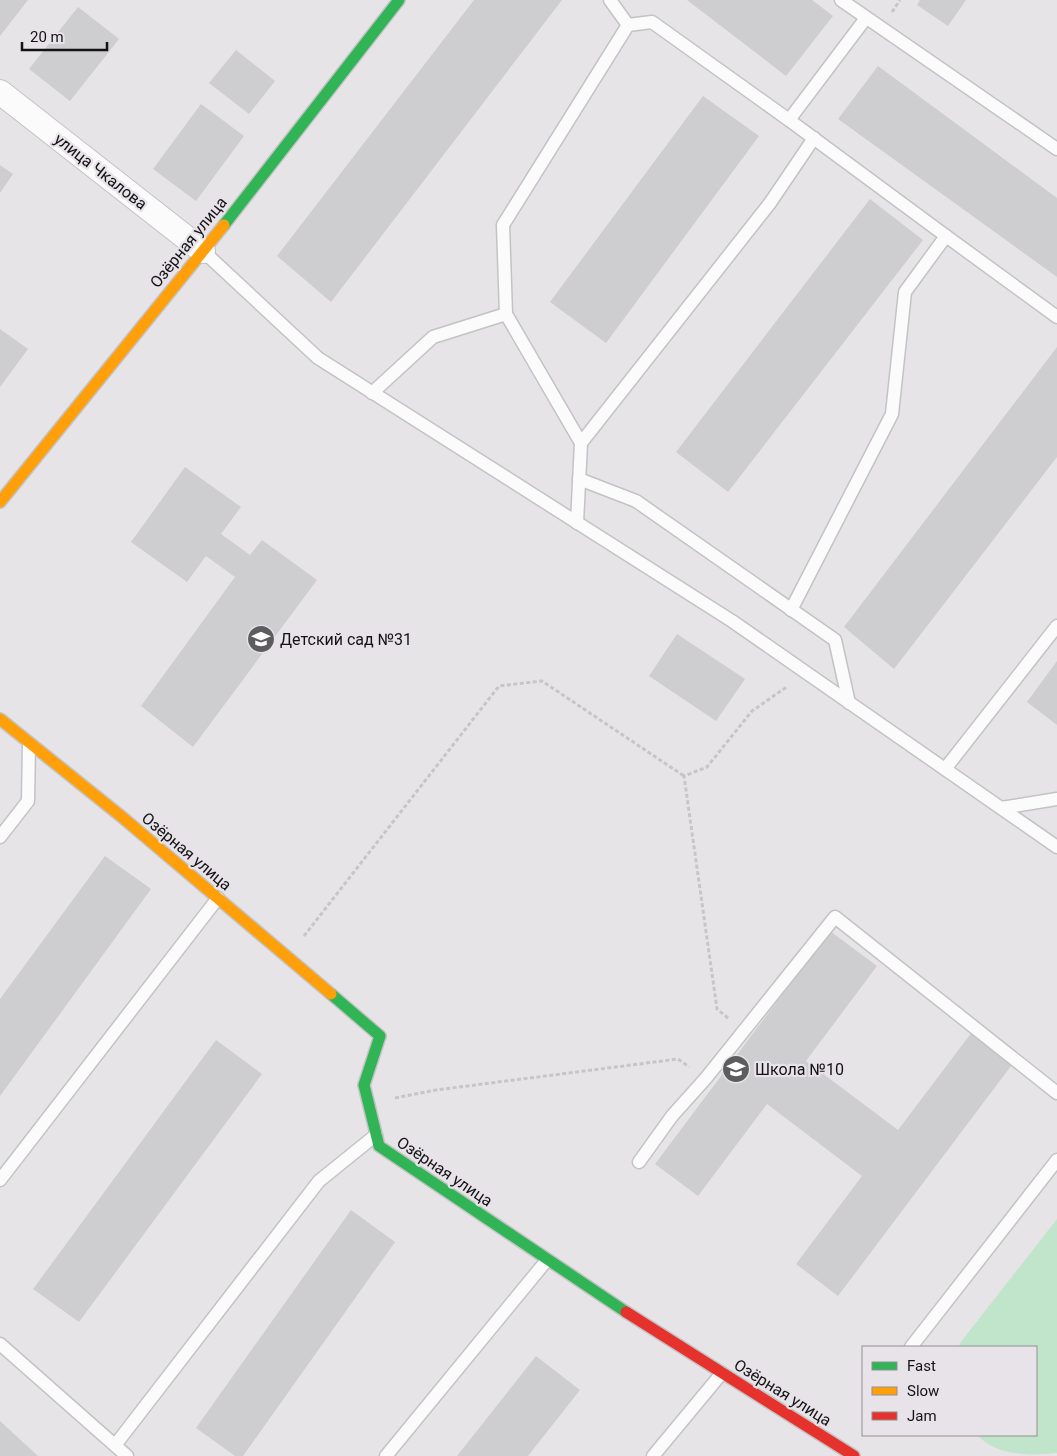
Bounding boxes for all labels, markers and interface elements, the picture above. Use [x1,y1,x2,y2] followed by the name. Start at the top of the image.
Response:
[22,20,108,52] scale bar
[30,28,64,46] text: 20 m
[51,129,151,213] street label: улица Чкалова
[146,193,231,292] street label: Озёрная улица
[246,624,276,654] school or university icon: Детский сад №31
[280,630,412,649] place label: Детский сад №31
[138,808,235,894] street label: Озёрная улица
[721,1054,751,1084] school or university icon: Школа №10
[755,1060,844,1079] place label: Школа №10
[393,1132,496,1210] street label: Озёрная улица
[862,1346,1037,1436] legend
[731,1355,835,1430] street label: Озёрная улица
[907,1357,936,1375] text: Fast
[907,1382,939,1400] text: Slow
[907,1407,937,1425] text: Jam

